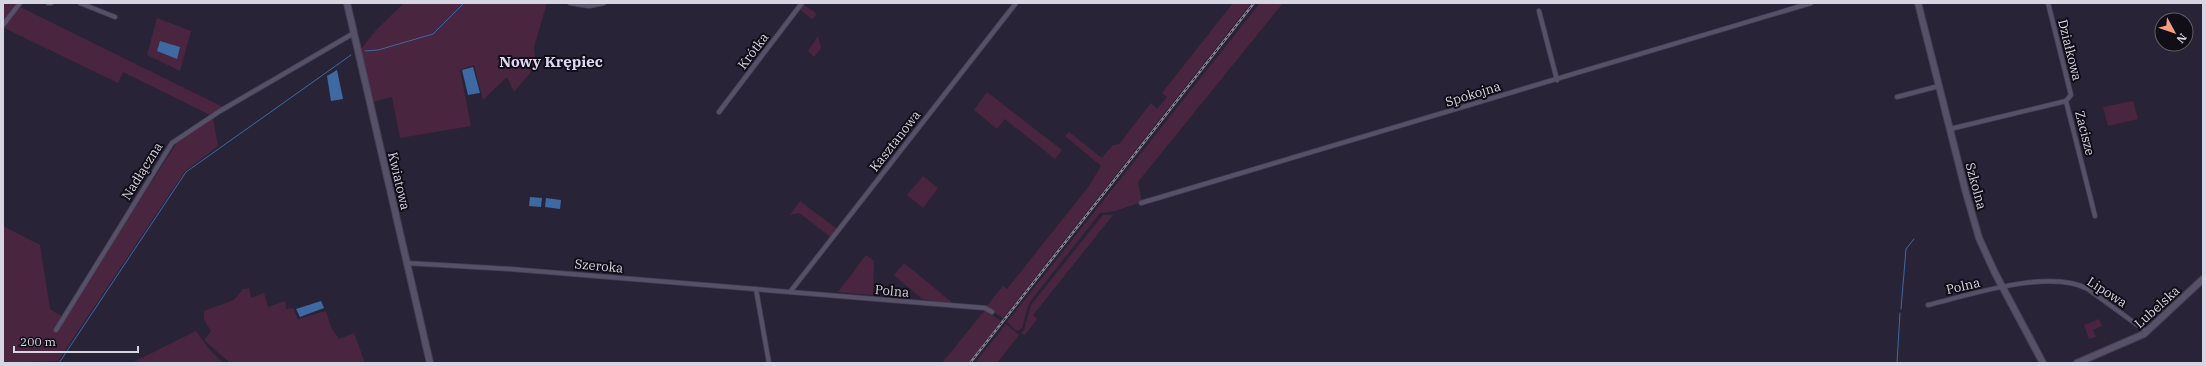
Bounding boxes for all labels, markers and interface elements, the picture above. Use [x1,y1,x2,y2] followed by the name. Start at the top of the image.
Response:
[2154,12,2194,52] north arrow
[2054,18,2086,82] street label: Działkowa
[734,29,772,73] street label: Krótka
[2173,31,2190,46] text: N
[499,52,603,71] district label: Nowy Krępiec
[1443,78,1503,110] street label: Spokojna
[866,107,924,175] street label: Kasztanowa
[2071,109,2099,157] street label: Zacisze
[118,139,166,203] street label: Nadłączna
[384,150,414,212] street label: Kwiatowa
[1962,161,1990,211] street label: Szkolna
[574,255,624,277] street label: Szeroka
[2084,273,2130,311] street label: Lipowa
[1944,274,1982,298] street label: Polna
[874,281,910,301] street label: Polna
[2131,282,2183,332] street label: Lubelska
[14,328,138,354] scale bar
[20,334,56,349] text: 200 m

